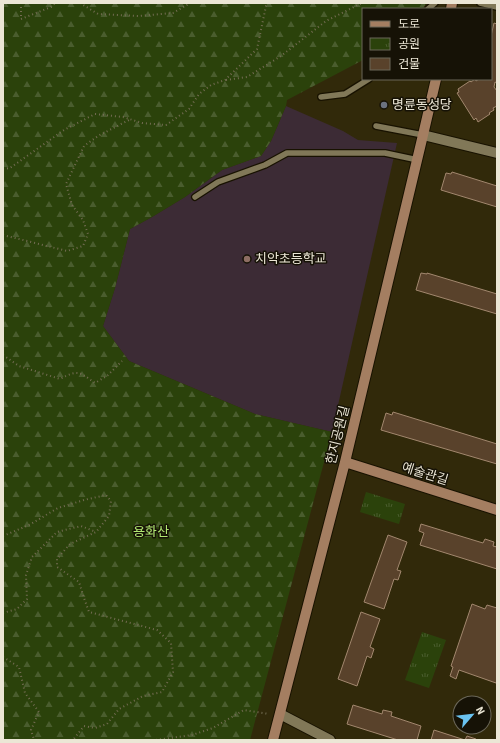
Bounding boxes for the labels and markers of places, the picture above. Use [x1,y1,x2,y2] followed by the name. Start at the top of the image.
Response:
[392,96,452,114] place label: 명륜동성당
[379,100,389,110] marker: 명륜동성당
[255,250,327,268] place label: 치악초등학교
[242,254,252,264] marker: 치악초등학교

